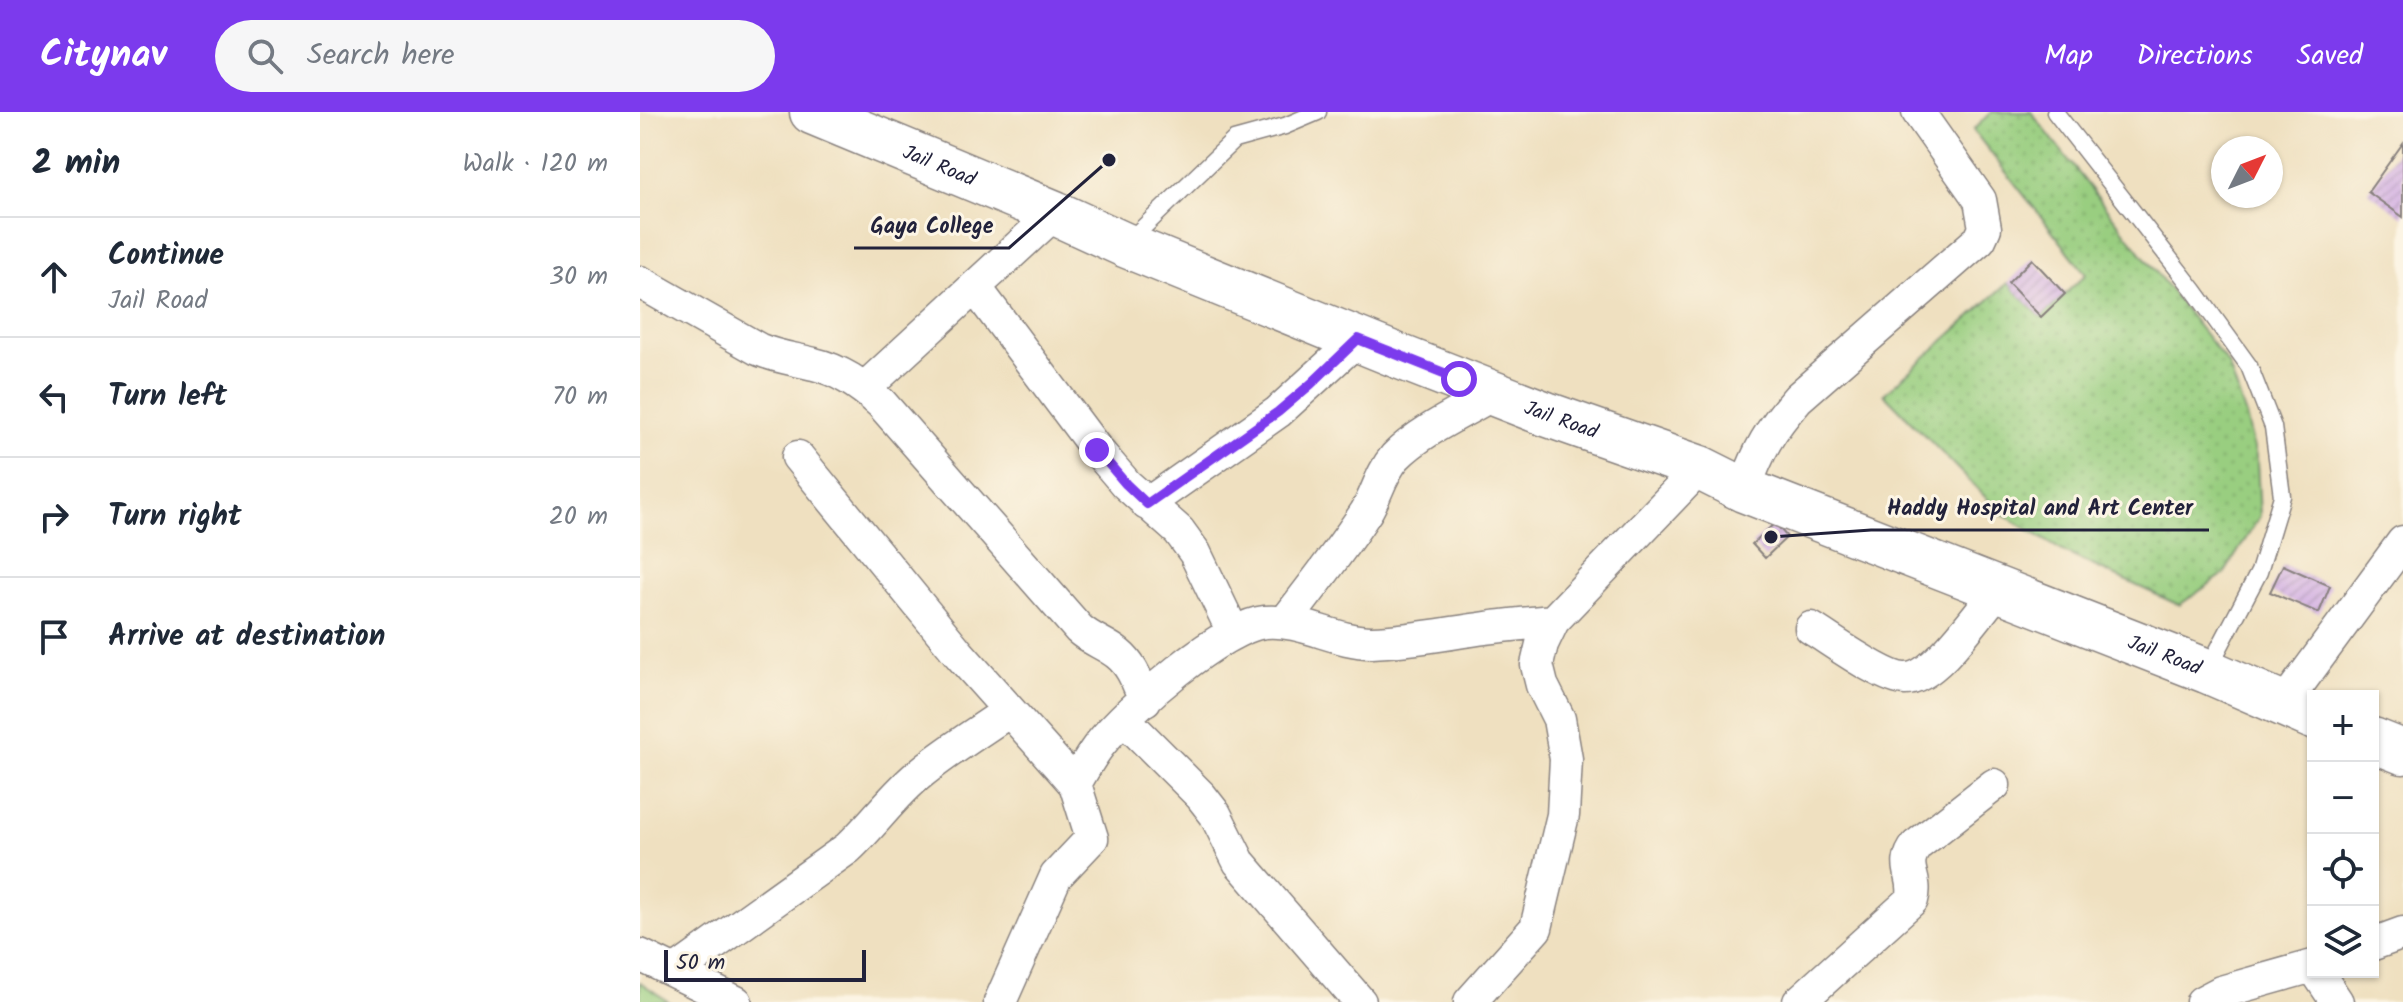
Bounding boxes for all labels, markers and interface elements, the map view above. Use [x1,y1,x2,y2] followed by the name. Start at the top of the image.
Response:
[215,20,775,92] search box
[40,26,167,86] text: Citynav
[307,32,455,80] text: Search here
[243,34,287,78] icon: search
[2044,34,2093,79] text: Map
[2137,34,2253,79] text: Directions
[2297,34,2363,79] text: Saved
[2211,136,2283,208] north arrow
[32,137,120,191] text: 2 min
[897,137,981,197] street label: Jail Road
[463,143,608,185] text: Walk · 120 m
[854,202,1009,248] callout: Gaya College
[871,210,994,245] text: Gaya College
[108,232,224,280] text: Continue
[32,255,76,299] icon: ahead
[549,256,608,298] text: 30 m
[108,280,207,322] text: Jail Road
[1441,361,1477,397] route start
[108,373,227,421] text: Turn left
[32,375,76,419] icon: left
[552,376,608,418] text: 70 m
[1519,393,1603,449] street label: Jail Road
[1079,432,1115,468] route end
[1871,484,2209,530] callout: Haddy Hospital and Art Center
[1887,492,2194,527] text: Haddy Hospital and Art Center
[108,493,241,541] text: Turn right
[32,495,76,539] icon: right
[549,496,608,538] text: 20 m
[108,613,385,661] text: Arrive at destination
[32,615,76,659] icon: arrive
[2123,628,2207,686] street label: Jail Road
[2307,690,2379,978] map controls
[2307,690,2379,762] button: +
[2307,762,2379,834] button: −
[2307,834,2379,906] button: locate
[2307,906,2379,978] button: layers
[664,946,866,982] scale bar
[676,946,725,981] text: 50 m

